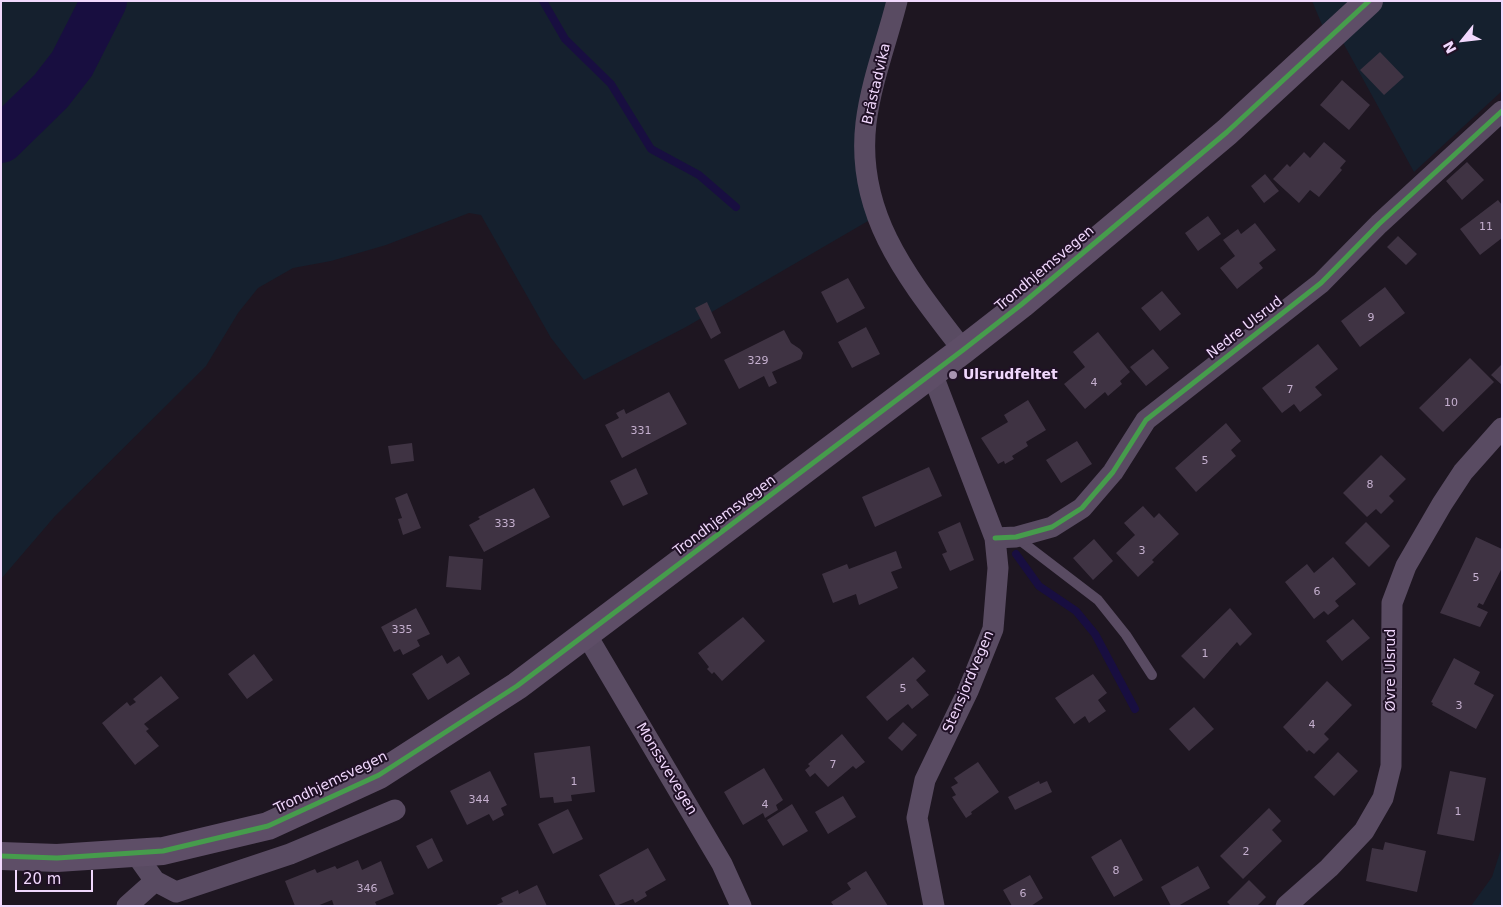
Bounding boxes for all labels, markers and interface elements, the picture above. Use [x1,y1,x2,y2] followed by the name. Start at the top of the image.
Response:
[1438,15,1488,65] north arrow
[1440,38,1460,56] text: N
[860,42,894,126] street label: Bråstadvika
[1479,220,1493,234] house number: 11
[992,223,1098,315] street label: Trondhjemsvegen
[1204,293,1286,363] street label: Nedre Ulsrud
[1368,311,1374,325] house number: 9
[748,354,768,368] house number: 329
[963,367,1058,383] place label: Ulsrudfeltet
[947,369,959,381] marker: Ulsrudfeltet
[1091,376,1097,390] house number: 4
[1287,383,1293,397] house number: 7
[1444,396,1458,410] house number: 10
[631,424,651,438] house number: 331
[1202,454,1208,468] house number: 5
[670,472,780,560] street label: Trondhjemsvegen
[1367,478,1373,492] house number: 8
[495,517,515,531] house number: 333
[1139,544,1145,558] house number: 3
[1473,571,1479,585] house number: 5
[1314,585,1320,599] house number: 6
[392,623,412,637] house number: 335
[940,628,998,736] street label: Stensjordvegen
[1383,629,1399,711] street label: Øvre Ulsrud
[1202,647,1208,661] house number: 1
[900,682,906,696] house number: 5
[1456,699,1462,713] house number: 3
[1309,718,1315,732] house number: 4
[632,720,700,818] street label: Monssvevegen
[272,748,390,818] street label: Trondhjemsvegen
[830,758,836,772] house number: 7
[571,775,577,789] house number: 1
[469,793,489,807] house number: 344
[762,798,768,812] house number: 4
[1455,805,1461,819] house number: 1
[1243,845,1249,859] house number: 2
[18,860,95,892] scale bar
[1113,864,1119,878] house number: 8
[23,870,61,888] text: 20 m
[357,882,377,896] house number: 346
[1020,887,1026,901] house number: 6

